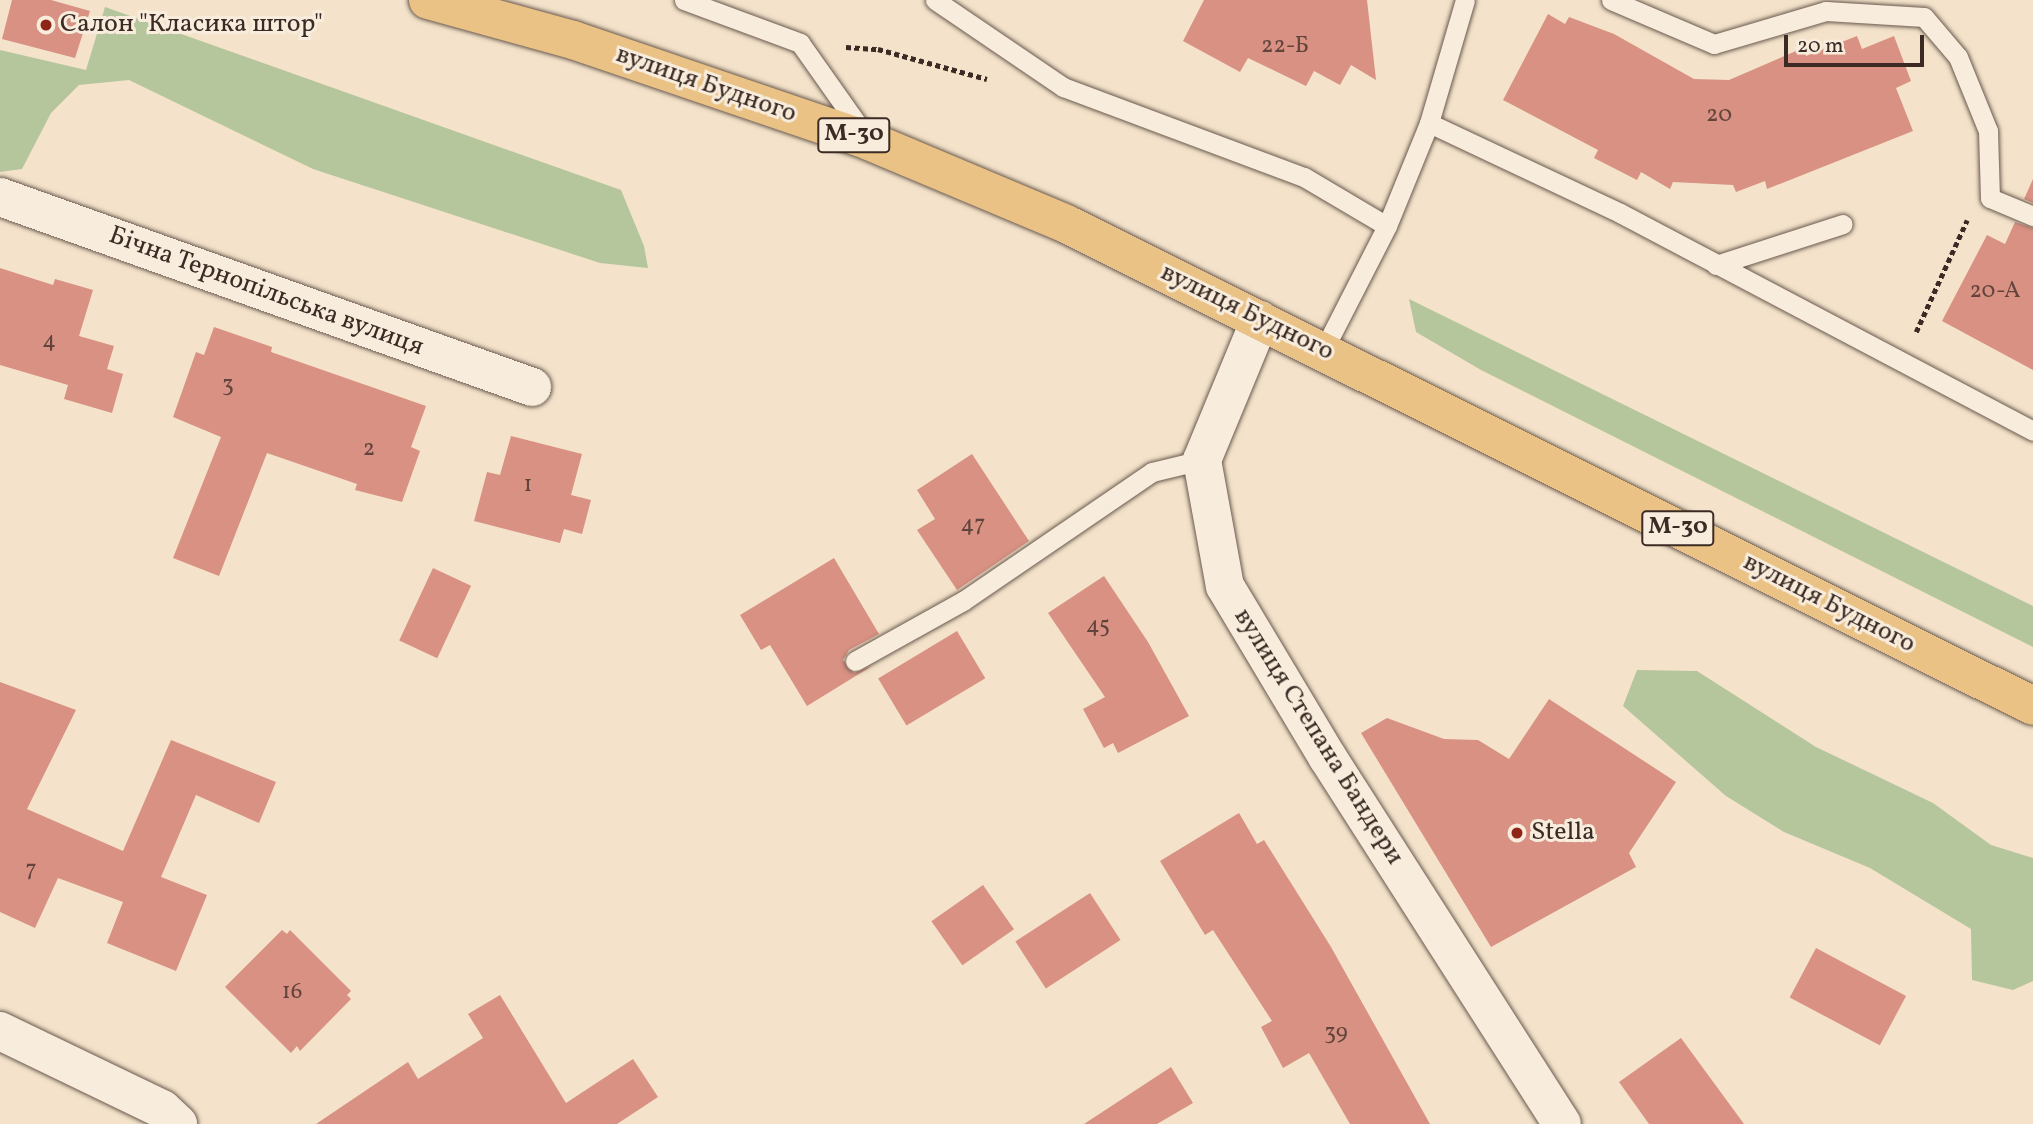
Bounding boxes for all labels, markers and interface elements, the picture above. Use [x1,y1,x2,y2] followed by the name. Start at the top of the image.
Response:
[60,9,323,41] place label: Салон "Класика штор"
[38,17,54,33] marker: Салон "Класика штор"
[1788,21,1928,65] scale bar
[1261,32,1309,60] house number: 22-Б
[1797,32,1843,61] text: 20 m
[612,39,800,131] street label: вулиця Будного
[1706,101,1732,129] house number: 20
[817,114,891,155] road number: М-30
[104,220,428,364] street label: Бічна Тернопільська вулиця
[1155,258,1339,368] street label: вулиця Будного
[1969,277,2021,305] house number: 20-А
[42,327,56,355] house number: 4
[222,371,234,399] house number: 3
[363,435,375,463] house number: 2
[524,471,532,499] house number: 1
[1641,508,1715,548] road number: М-30
[961,511,985,539] house number: 47
[1738,547,1920,661] street label: вулиця Будного
[1226,603,1410,871] street label: вулиця Степана Бандери
[1086,612,1110,640] house number: 45
[1531,817,1595,849] place label: Stella
[1509,825,1525,841] marker: Stella
[25,856,37,884] house number: 7
[282,978,302,1006] house number: 16
[1324,1019,1348,1047] house number: 39

